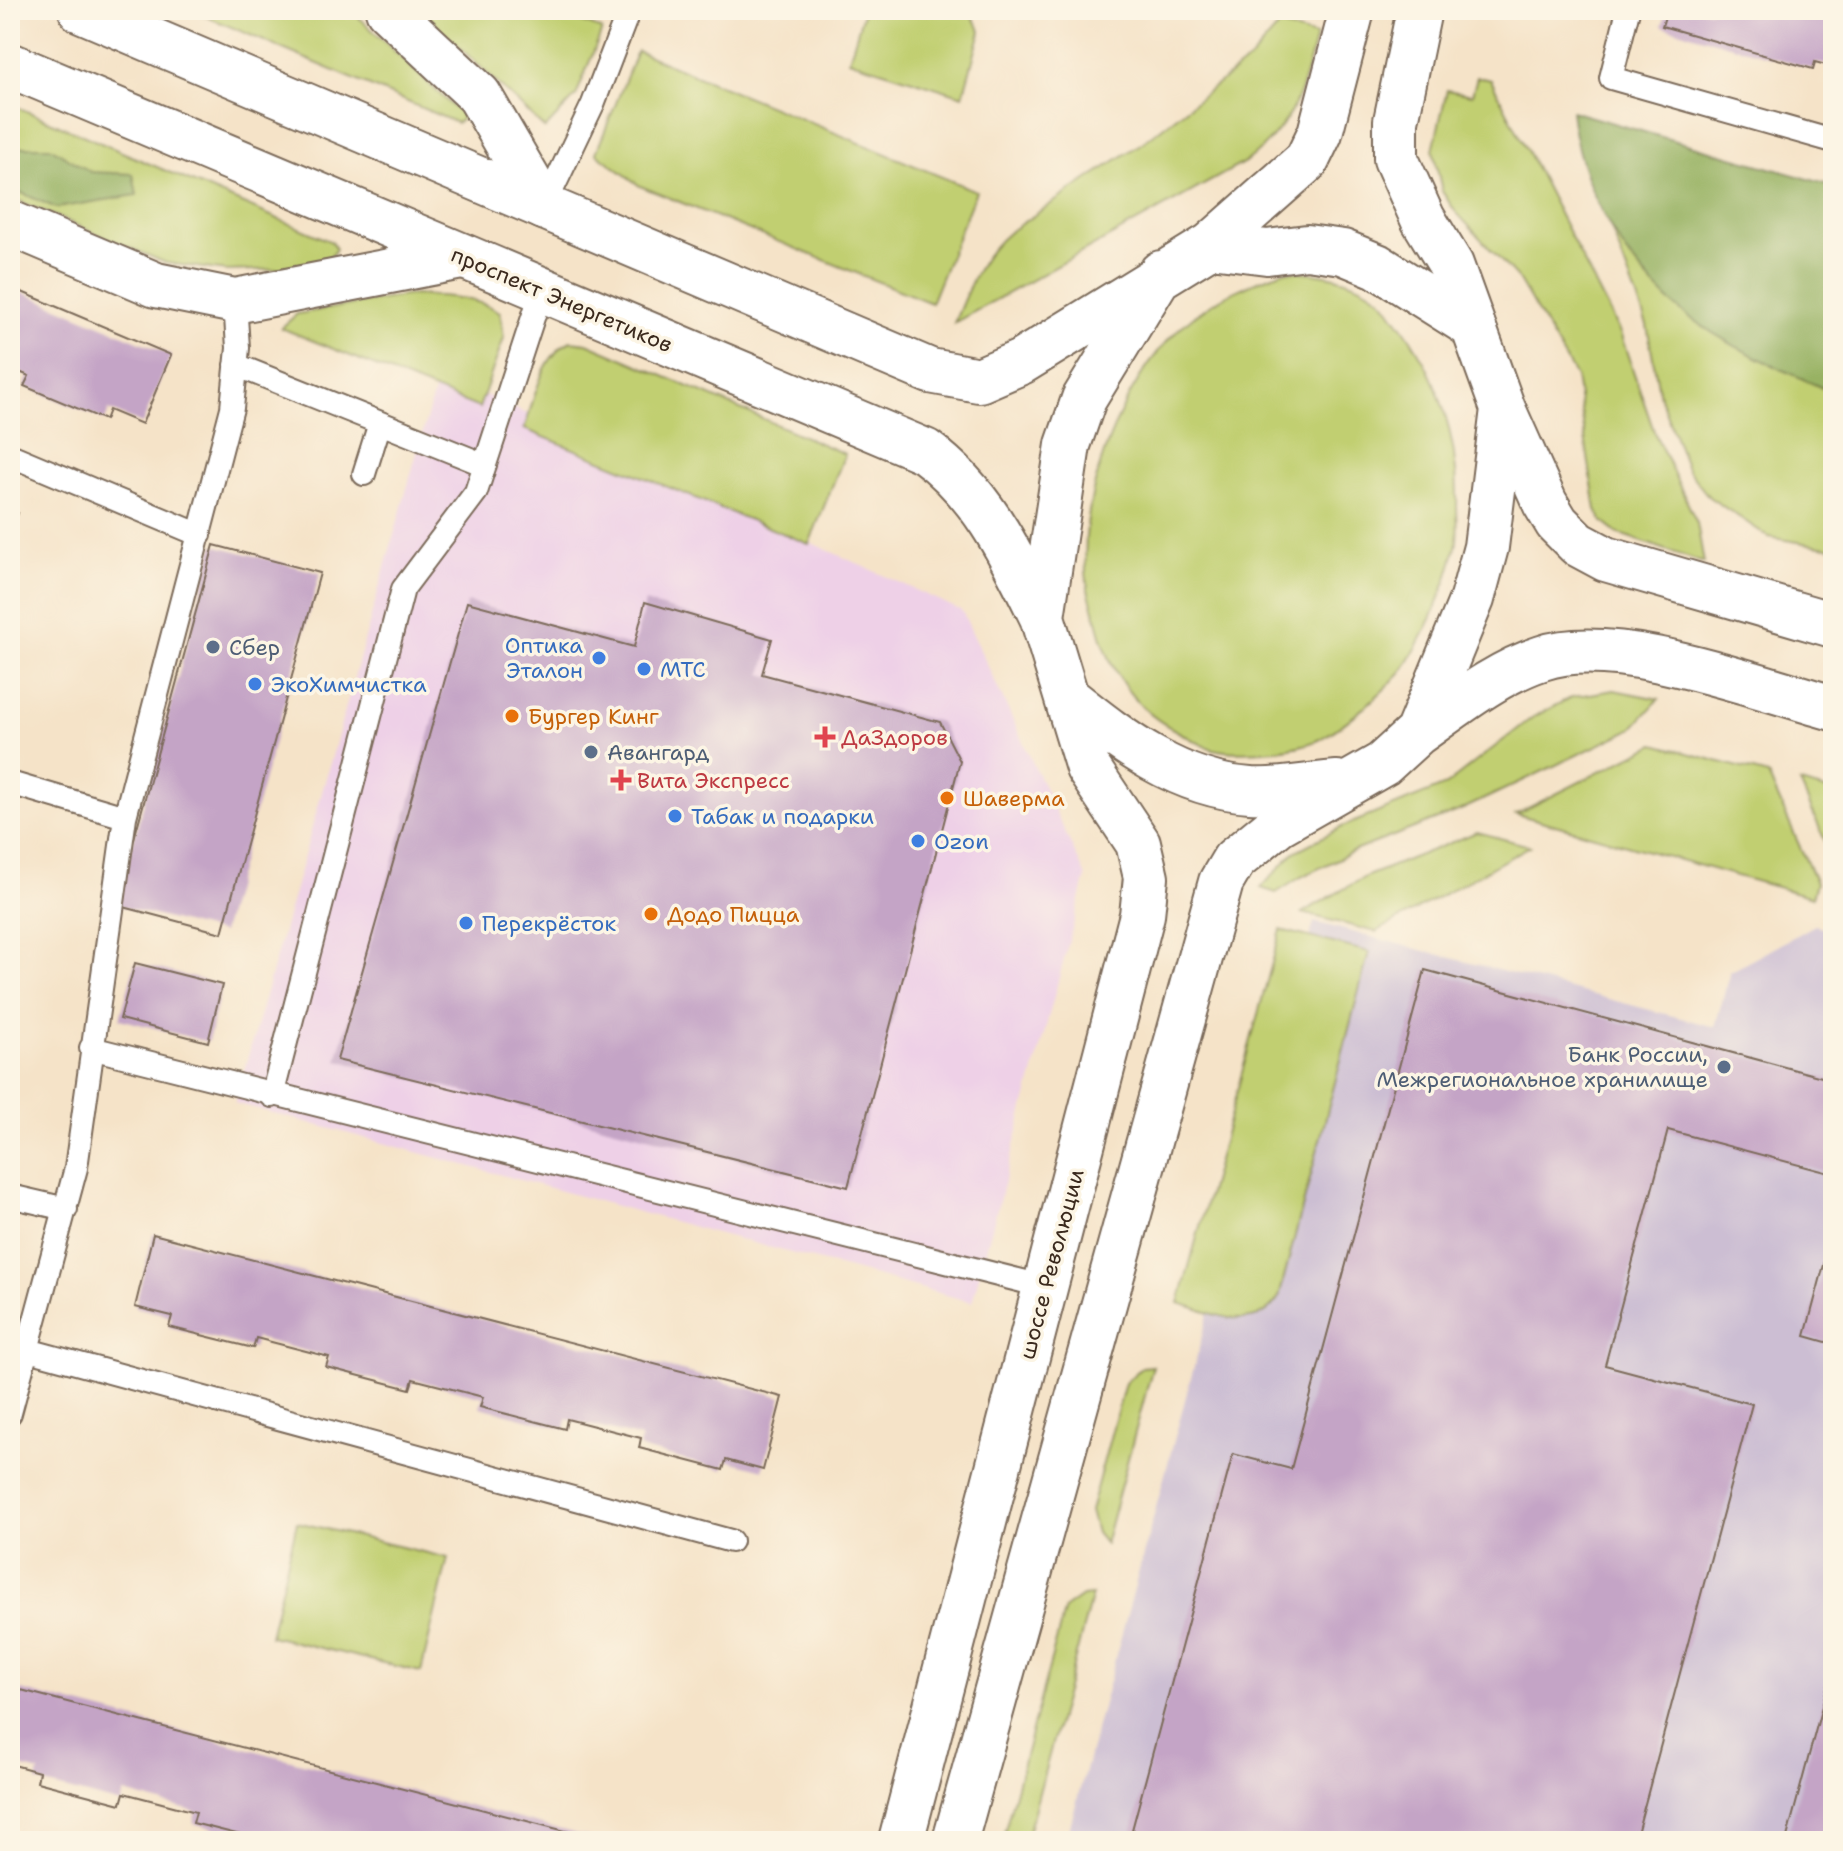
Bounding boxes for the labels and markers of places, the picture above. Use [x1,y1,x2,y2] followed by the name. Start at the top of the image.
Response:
[505,631,583,685] place label: Оптика Эталон
[229,633,280,662] place label: Сбер
[204,638,222,656] marker: Сбер
[590,649,608,667] marker: Оптика Эталон
[660,655,706,684] place label: МТС
[635,660,653,678] marker: МТС
[271,670,427,699] place label: ЭкоХимчистка
[246,675,264,693] marker: ЭкоХимчистка
[528,702,659,731] place label: Бургер Кинг
[503,707,521,725] marker: Бургер Кинг
[841,723,948,752] place label: ДаЗдоров
[816,728,834,746] marker: ДаЗдоров
[607,738,709,767] place label: Авангард
[582,743,600,761] marker: Авангард
[637,766,790,795] place label: Вита Экспресс
[612,771,630,789] marker: Вита Экспресс
[963,784,1065,813] place label: Шаверма
[938,789,956,807] marker: Шаверма
[691,802,874,831] place label: Табак и подарки
[666,807,684,825] marker: Табак и подарки
[934,827,989,856] place label: Ozon
[909,832,927,850] marker: Ozon
[667,900,800,929] place label: Додо Пицца
[642,905,660,923] marker: Додо Пицца
[482,909,616,938] place label: Перекрёсток
[457,914,475,932] marker: Перекрёсток
[1376,1040,1708,1094] place label: Банк России, Межрегиональное хранилище
[1715,1058,1733,1076] marker: Банк России, Межрегиональное хранилище

